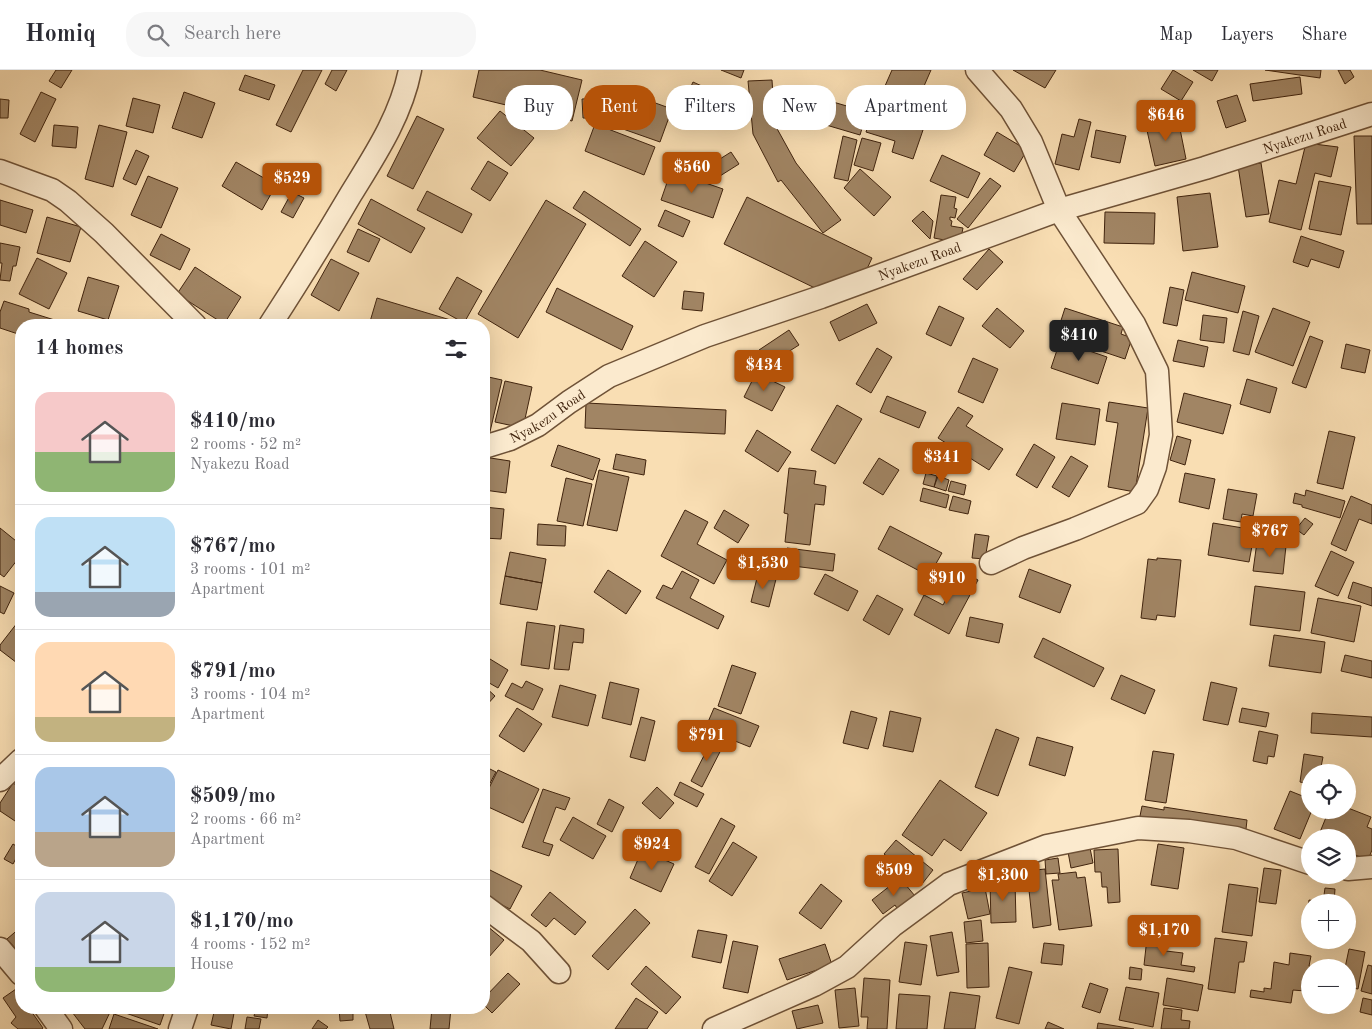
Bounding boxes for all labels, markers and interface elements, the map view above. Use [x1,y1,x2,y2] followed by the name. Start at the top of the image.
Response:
[126,12,476,57] search box
[144,21,172,49] icon: search
[25,23,96,47] text: Homiq
[184,25,281,44] text: Search here
[1159,26,1193,44] text: Map
[1221,26,1273,44] text: Layers
[1301,26,1347,44] text: Share
[505,85,573,130] chip: Buy
[583,85,656,130] chip: Rent
[666,85,753,130] chip: Filters
[763,85,836,130] chip: New
[846,85,966,130] chip: Apartment
[1136,100,1196,142] pin: $646
[1147,108,1185,124] text: $646
[1261,117,1348,157] street label: Nyakezu Road
[662,152,722,194] pin: $560
[673,160,711,176] text: $560
[262,162,322,205] pin: $529
[273,171,311,187] text: $529
[876,240,963,284] street label: Nyakezu Road
[1049,320,1109,362] pin: $410
[1060,328,1098,344] text: $410
[442,335,470,363] icon: filters
[35,338,123,359] text: 14 homes
[734,350,794,392] pin: $434
[745,358,783,374] text: $434
[507,387,588,446] street label: Nyakezu Road
[190,411,276,432] text: $410/mo
[75,412,135,472] icon: home
[190,437,301,453] text: 2 rooms · 52 m²
[912,442,972,484] pin: $341
[923,450,961,466] text: $341
[190,457,290,473] text: Nyakezu Road
[1240,516,1300,558] pin: $767
[1251,524,1289,540] text: $767
[190,536,276,557] text: $767/mo
[75,537,135,597] icon: home
[722,548,804,590] pin: $1,530
[738,556,788,572] text: $1,530
[190,562,310,578] text: 3 rooms · 101 m²
[917,562,977,605] pin: $910
[928,571,966,587] text: $910
[190,582,265,598] text: Apartment
[190,661,276,682] text: $791/mo
[75,662,135,722] icon: home
[190,687,310,703] text: 3 rooms · 104 m²
[190,707,265,723] text: Apartment
[677,720,737,762] pin: $791
[688,728,726,744] text: $791
[1301,764,1356,1014] map controls
[1301,764,1356,819] button: locate
[190,786,276,807] text: $509/mo
[75,787,135,847] icon: home
[190,812,301,828] text: 2 rooms · 66 m²
[622,828,682,871] pin: $924
[1301,829,1356,884] button: layers
[190,832,265,848] text: Apartment
[633,837,671,853] text: $924
[864,854,924,897] pin: $509
[962,860,1044,902] pin: $1,300
[875,863,913,879] text: $509
[978,868,1028,884] text: $1,300
[1301,894,1356,949] button: +
[190,911,294,932] text: $1,170/mo
[75,912,135,972] icon: home
[1123,914,1205,957] pin: $1,170
[1139,923,1189,939] text: $1,170
[190,937,310,953] text: 4 rooms · 152 m²
[190,957,233,973] text: House
[1301,959,1356,1014] button: −

